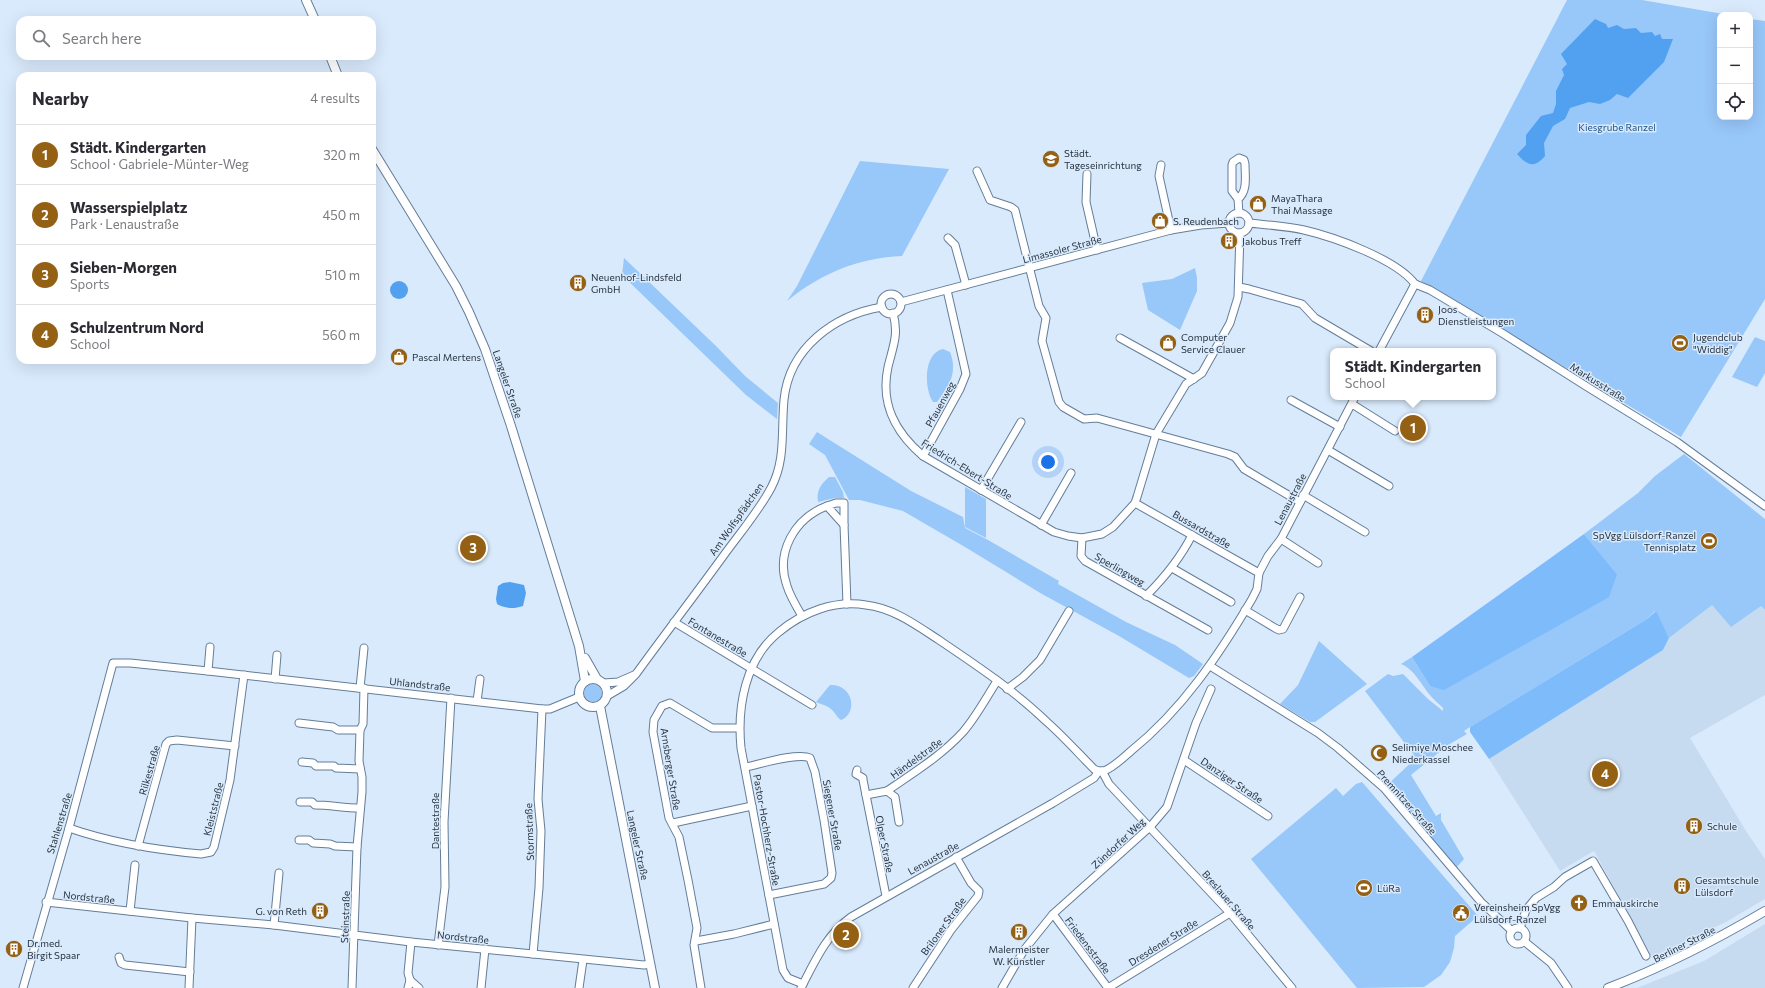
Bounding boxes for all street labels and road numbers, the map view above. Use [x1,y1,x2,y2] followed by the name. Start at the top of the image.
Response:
[1021,233,1103,265] street label: Limassoler Straße
[491,348,525,420] street label: Langeler Straße
[1568,360,1628,404] street label: Markusstraße
[923,379,958,429] street label: Pfauenweg
[920,436,1014,502] street label: Friedrich-Ebert-Straße
[1271,471,1309,527] street label: Lenaustraße
[706,480,766,558] street label: Am Wolfspfädchen
[1171,508,1233,550] street label: Bussardstraße
[1093,550,1148,588] street label: Sperlingweg
[686,615,750,659] street label: Fontanestraße
[389,675,451,693] street label: Uhlandstraße
[659,727,683,811] street label: Arnsberger Straße
[888,735,944,781] street label: Händelstraße
[136,744,162,796] street label: Rilkestraße
[1199,755,1265,805] street label: Danziger Straße
[1375,767,1439,837] street label: Premnitzer Straße
[751,773,783,887] street label: Pastor-Hochherz-Straße
[821,779,845,851] street label: Siegener Straße
[201,781,225,837] street label: Kleiststraße
[44,791,74,855] street label: Stahlenstraße
[429,793,441,849] street label: Dantestraße
[522,803,536,861] street label: Stormstraße
[625,809,651,881] street label: Langeler Straße
[874,814,896,874] street label: Olper Straße
[1089,815,1148,871] street label: Zündorfer Weg
[905,839,961,877] street label: Lenaustraße
[1200,868,1258,932] street label: Breslauer Straße
[62,888,116,906] street label: Nordstraße
[338,891,352,943] street label: Steinstraße
[918,895,968,957] street label: Briloner Straße
[1063,914,1113,976] street label: Friedensstraße
[1126,916,1200,968] street label: Dresdener Straße
[1651,923,1717,965] street label: Berliner Straße
[436,928,490,946] street label: Nordstraße

